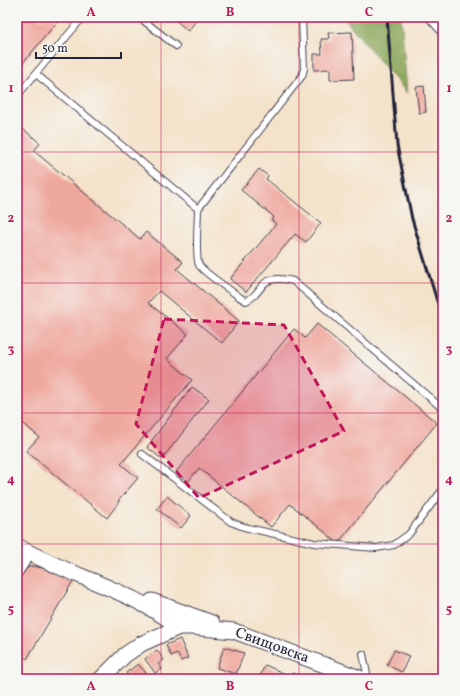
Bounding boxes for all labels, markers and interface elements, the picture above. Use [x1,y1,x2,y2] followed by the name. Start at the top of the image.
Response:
[86,4,96,22] text: A
[226,4,235,22] text: B
[365,4,373,22] text: C
[36,34,121,60] scale bar
[42,41,68,57] text: 50 m
[8,80,14,98] text: 1
[446,80,452,98] text: 1
[8,210,15,228] text: 2
[446,210,453,228] text: 2
[8,341,15,359] text: 3
[446,341,453,359] text: 3
[7,471,15,489] text: 4
[445,471,453,489] text: 4
[8,601,14,619] text: 5
[446,601,452,619] text: 5
[232,623,312,669] street label: Свищовска
[86,678,96,696] text: A
[226,678,235,696] text: B
[365,678,373,696] text: C

